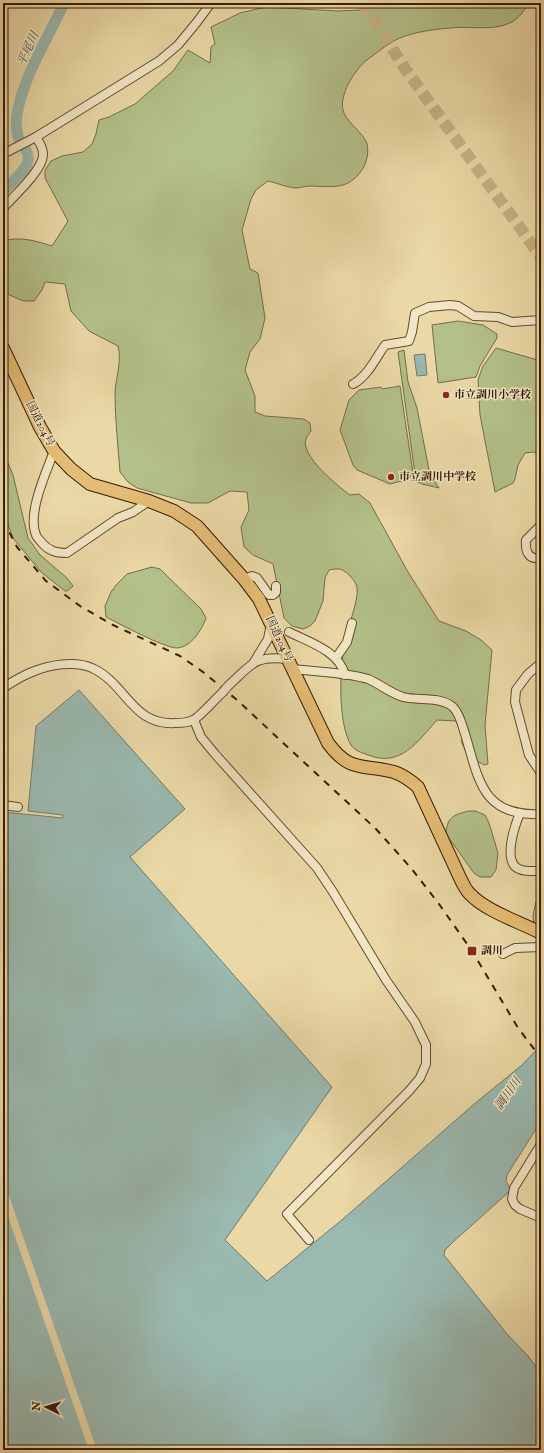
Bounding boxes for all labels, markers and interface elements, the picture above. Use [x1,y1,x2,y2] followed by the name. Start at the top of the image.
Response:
[14,28,43,69] water label: 平尾川
[454,388,531,402] place label: 市立調川小学校
[441,390,451,400] marker: 市立調川小学校
[23,399,57,449] street label: 国道204号
[399,470,476,484] place label: 市立調川中学校
[386,472,396,482] marker: 市立調川中学校
[262,614,296,664] street label: 国道204号
[481,944,503,958] place label: 調川
[466,945,478,957] marker: 調川
[492,1073,526,1113] water label: 調川川
[26,1387,66,1427] north arrow
[30,1400,44,1413] text: N

